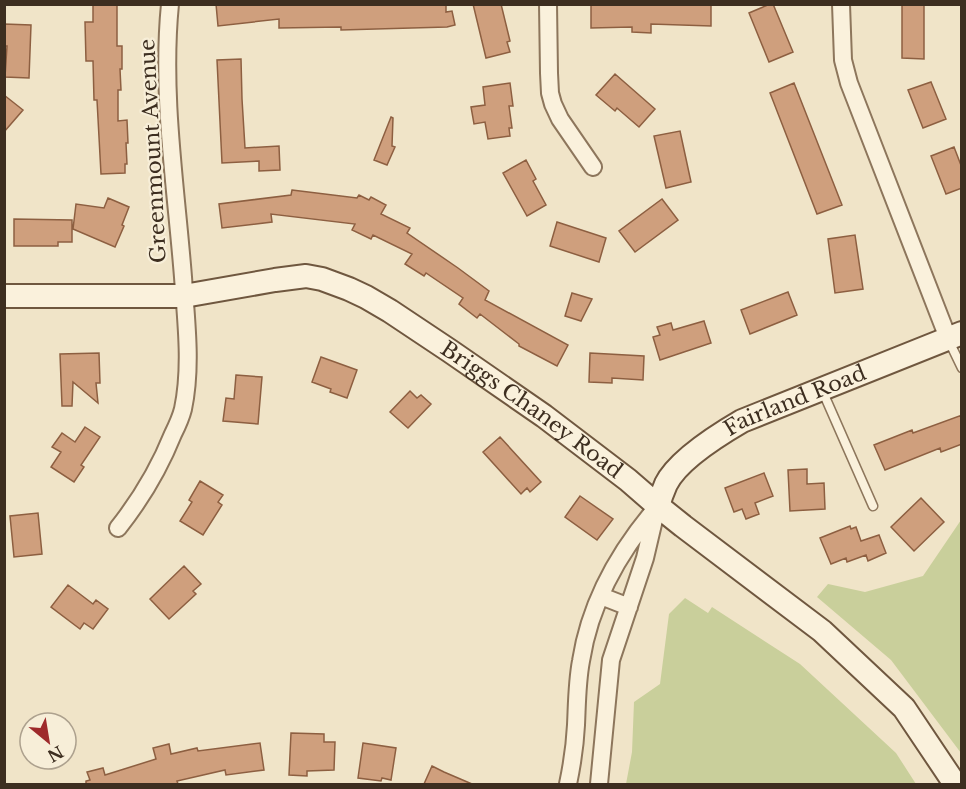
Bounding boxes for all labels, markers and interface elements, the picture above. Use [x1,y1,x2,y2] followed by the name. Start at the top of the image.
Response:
[134,38,172,264] street label: Greenmount Avenue
[436,336,628,484] street label: Briggs Chaney Road
[719,360,870,442] street label: Fairland Road
[18,711,78,771] north arrow
[44,742,67,766] text: N

